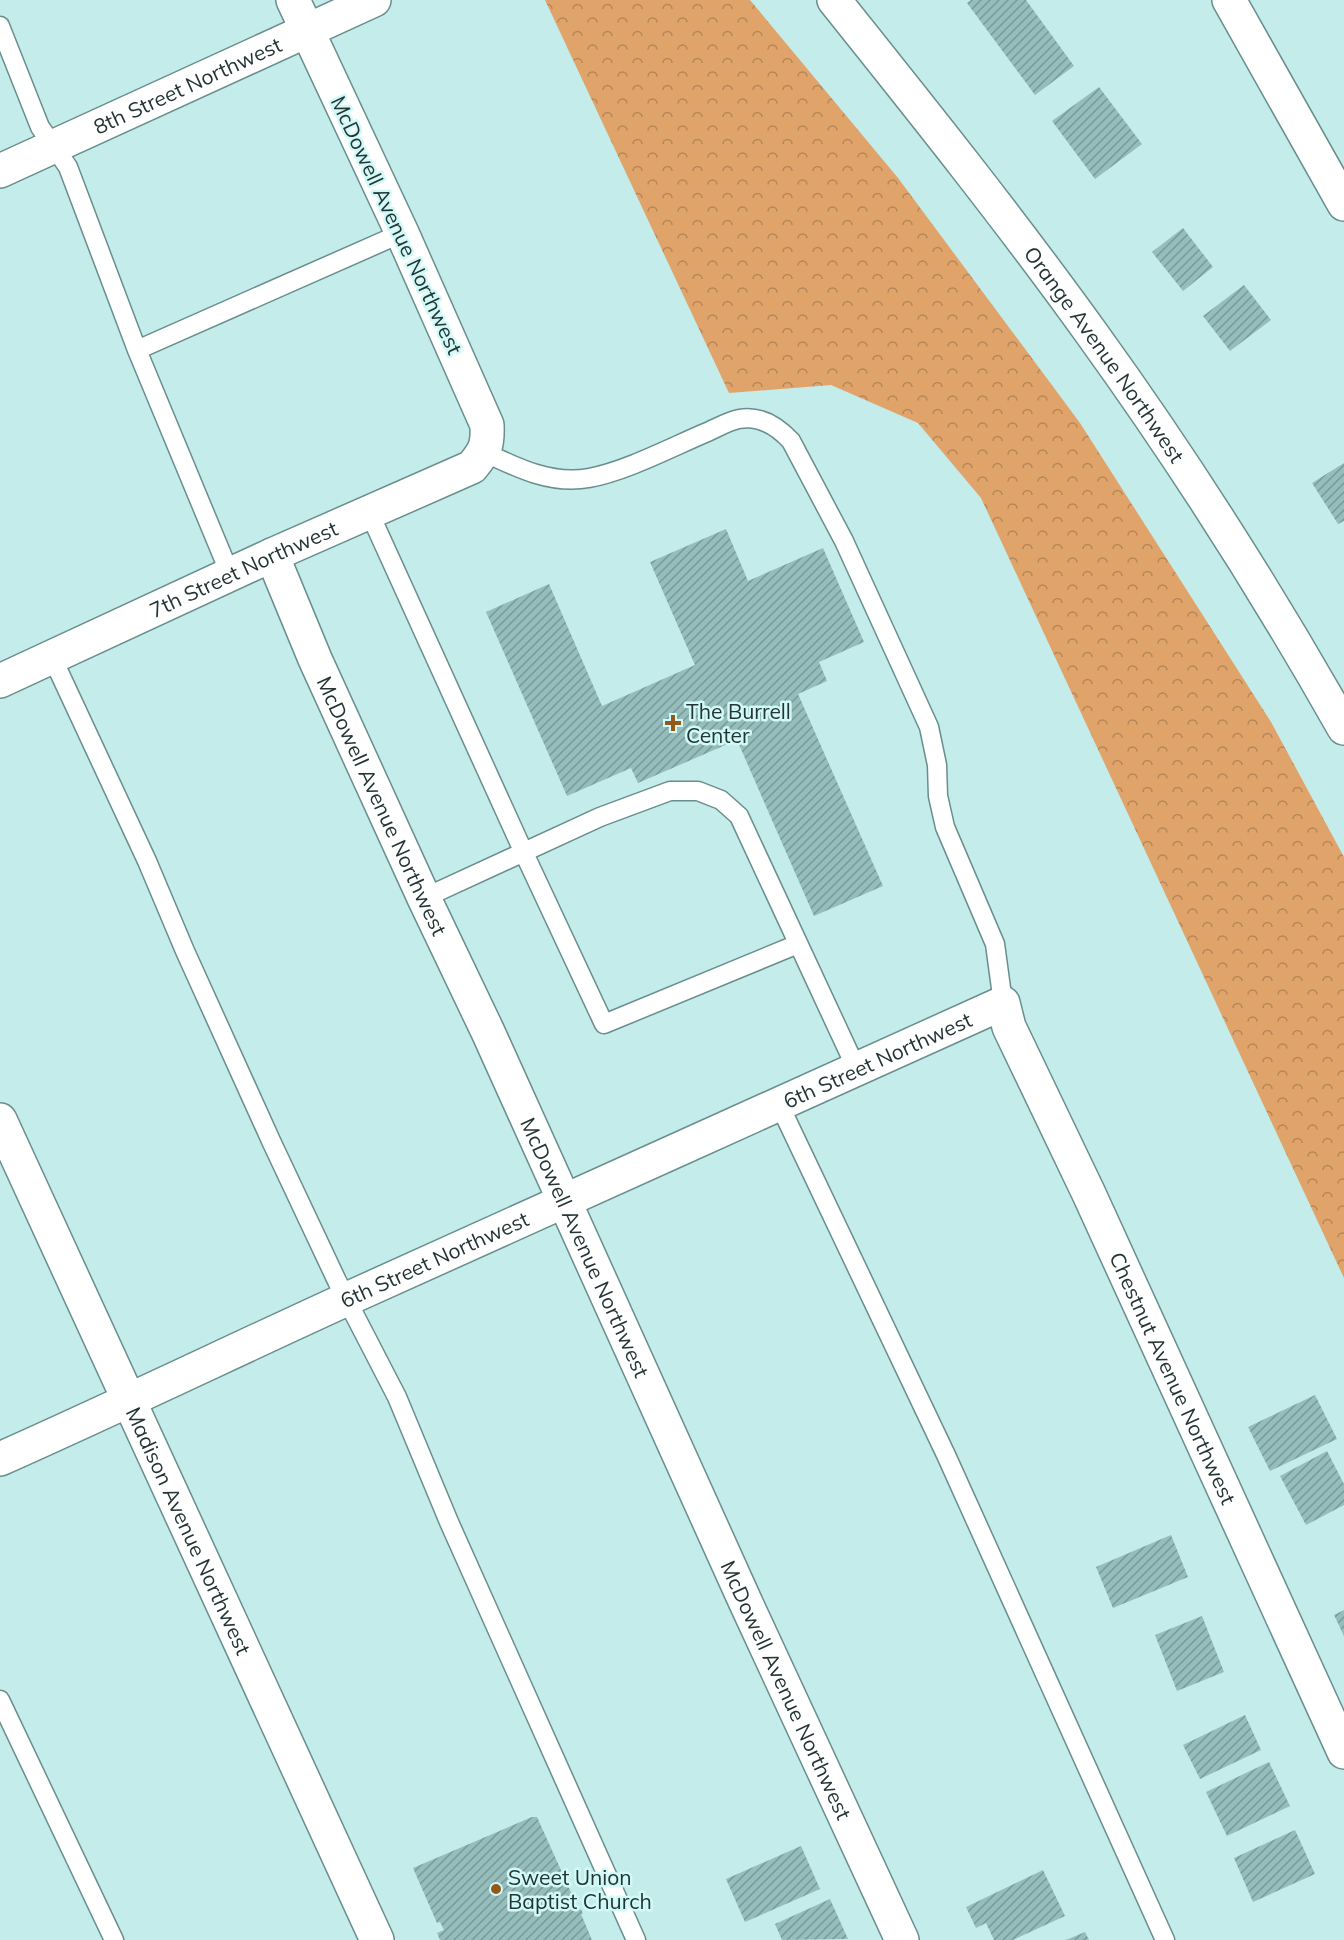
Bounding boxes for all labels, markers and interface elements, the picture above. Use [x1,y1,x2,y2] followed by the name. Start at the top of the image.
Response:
[89,31,286,140] street label: 8th Street Northwest
[326,92,468,358] street label: McDowell Avenue Northwest
[1019,241,1190,468] street label: Orange Avenue Northwest
[145,515,342,623] street label: 7th Street Northwest
[312,672,453,940] street label: McDowell Avenue Northwest
[686,698,791,748] place label: The Burrell Center
[664,714,682,732] marker: The Burrell Center
[779,1006,976,1114] street label: 6th Street Northwest
[515,1113,655,1381] street label: McDowell Avenue Northwest
[336,1205,533,1313] street label: 6th Street Northwest
[1104,1248,1242,1508] street label: Chestnut Avenue Northwest
[121,1403,257,1659] street label: Madison Avenue Northwest
[715,1556,857,1823] street label: McDowell Avenue Northwest
[508,1864,652,1914] place label: Sweet Union Baptist Church
[489,1882,503,1896] marker: Sweet Union Baptist Church

